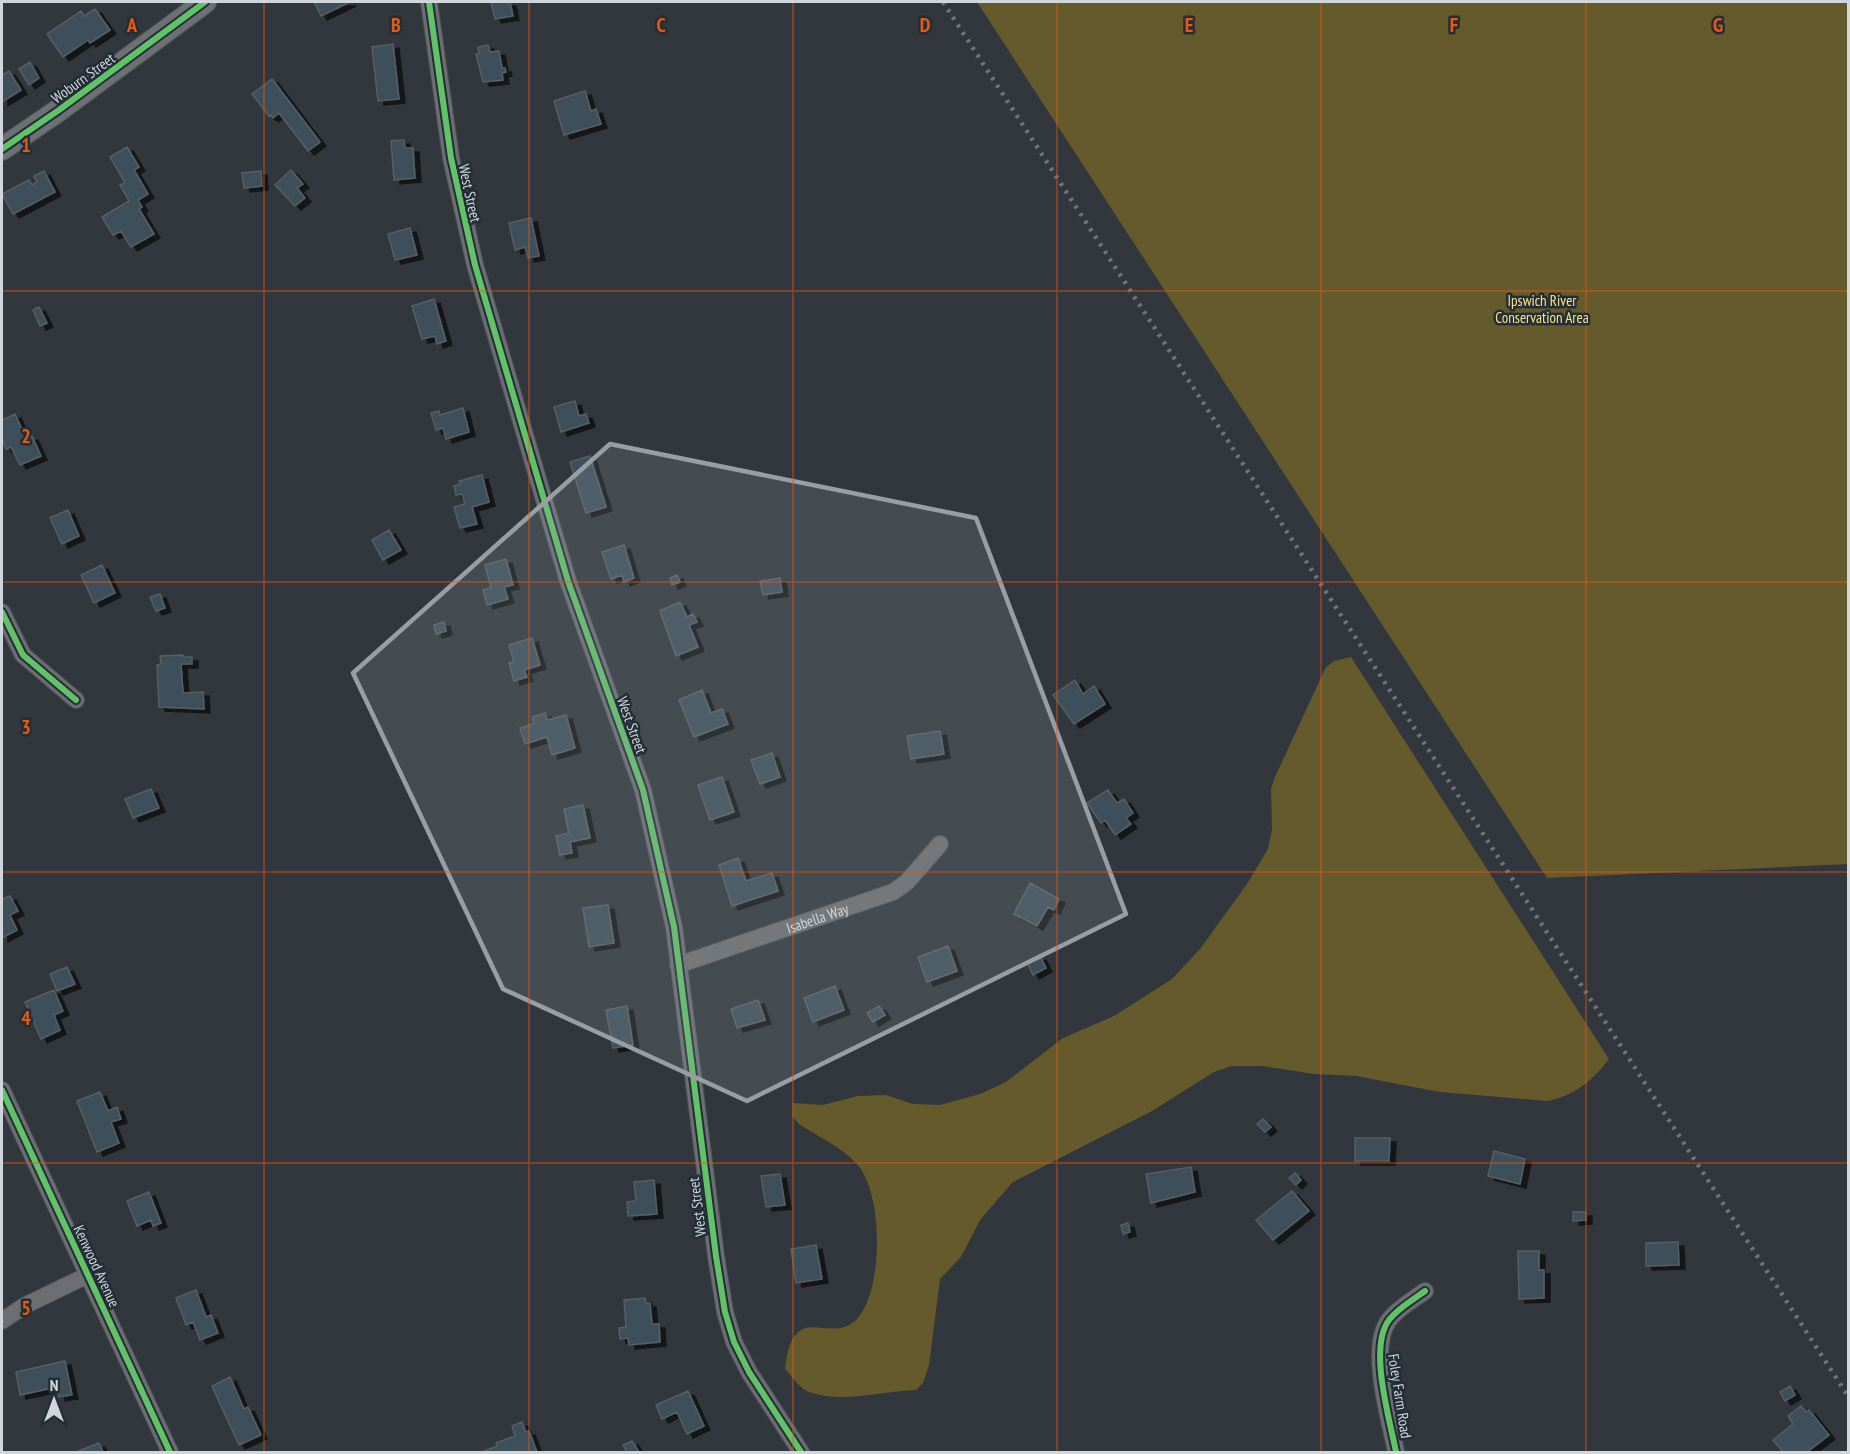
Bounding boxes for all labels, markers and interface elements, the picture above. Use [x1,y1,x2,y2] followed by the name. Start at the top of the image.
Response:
[126,12,138,38] text: A
[391,12,401,38] text: B
[656,12,666,38] text: C
[920,12,931,38] text: D
[1185,12,1193,38] text: E
[1450,12,1458,38] text: F
[1713,12,1723,38] text: G
[47,49,119,107] street label: Woburn Street
[21,132,31,158] text: 1
[455,162,485,224] street label: West Street
[1495,291,1589,327] park label: Ipswich River Conservation Area
[21,423,31,449] text: 2
[613,694,651,756] street label: West Street
[21,714,31,740] text: 3
[784,898,851,937] street label: Isabella Way
[21,1005,31,1031] text: 4
[684,1176,710,1238] street label: West Street
[70,1222,124,1310] street label: Kenwood Avenue
[21,1295,31,1321] text: 5
[1384,1352,1416,1440] street label: Foley Farm Road
[24,1370,84,1430] north arrow
[50,1375,58,1395] text: N

